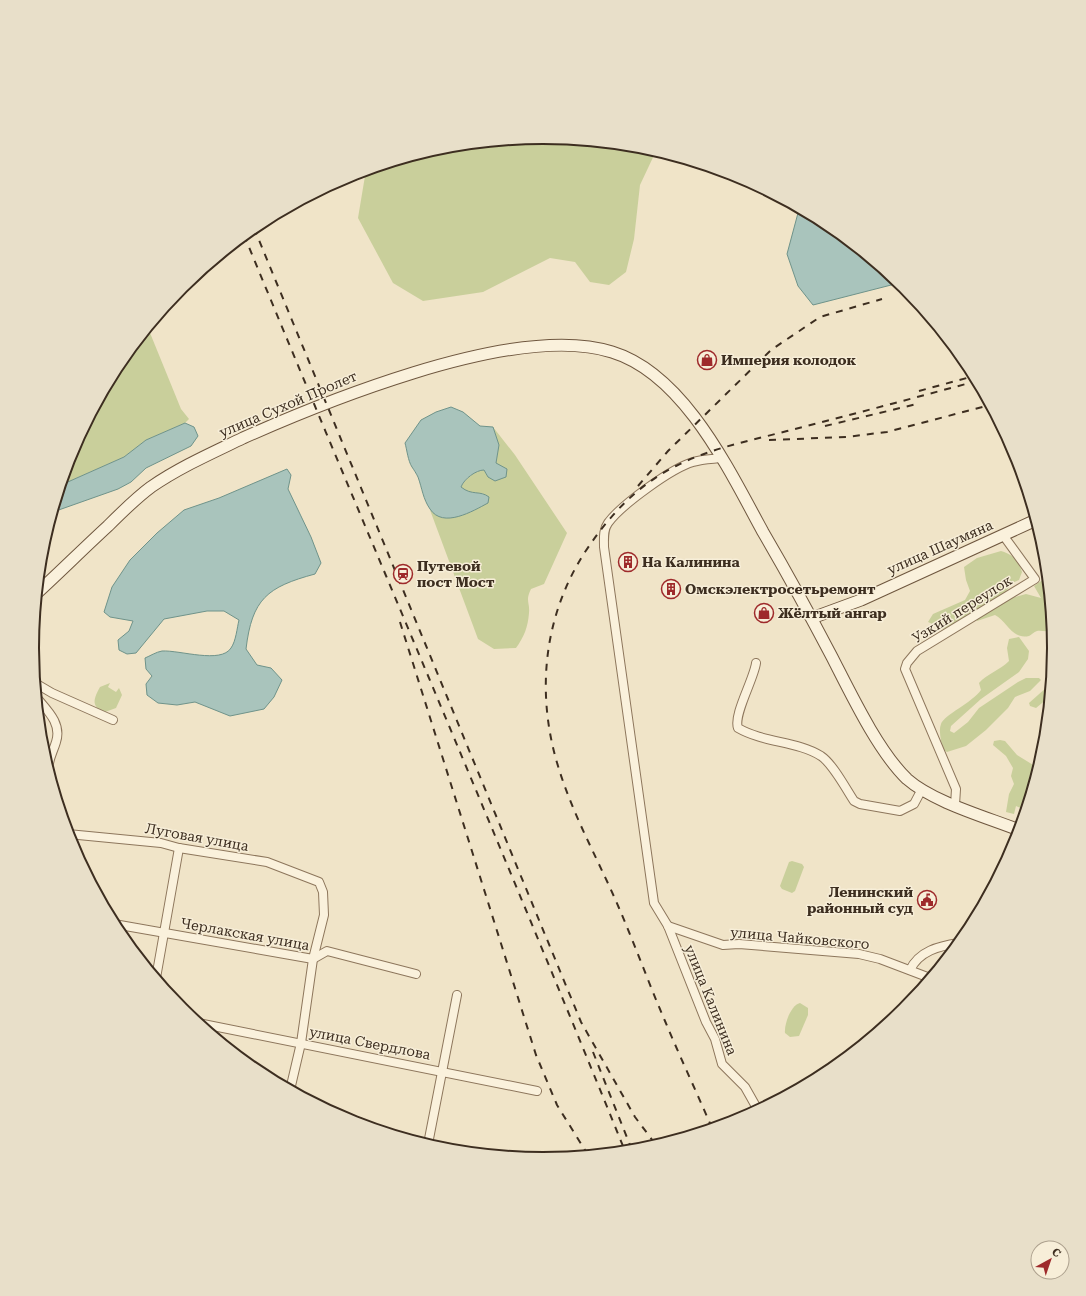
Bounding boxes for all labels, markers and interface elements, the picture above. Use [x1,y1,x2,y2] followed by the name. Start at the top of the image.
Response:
[696,349,718,371] shop icon: Империя колодок
[721,352,857,368] place label: Империя колодок
[217,368,359,440] street label: улица Сухой Пролет
[885,516,996,577] street label: улица Шаумяна
[617,551,639,573] building icon: На Калинина
[642,554,741,570] place label: На Калинина
[417,558,495,590] place label: Путевой пост Мост
[392,563,414,585] station icon: Путевой пост Мост
[909,572,1015,646] street label: Узкий переулок
[660,578,682,600] building icon: Омскэлектросетьремонт
[685,581,876,597] place label: Омскэлектросетьремонт
[753,602,775,624] shop icon: Жёлтый ангар
[778,605,887,621] place label: Жёлтый ангар
[144,820,250,854] street label: Луговая улица
[807,884,913,916] place label: Ленинский районный суд
[916,889,938,911] public building icon: Ленинский районный суд
[179,915,311,953] street label: Черлакская улица
[730,924,870,952] street label: улица Чайковского
[682,943,741,1058] street label: улица Калинина
[308,1023,432,1063] street label: улица Свердлова
[1030,1240,1070,1280] north arrow
[1049,1245,1063,1260] text: С

